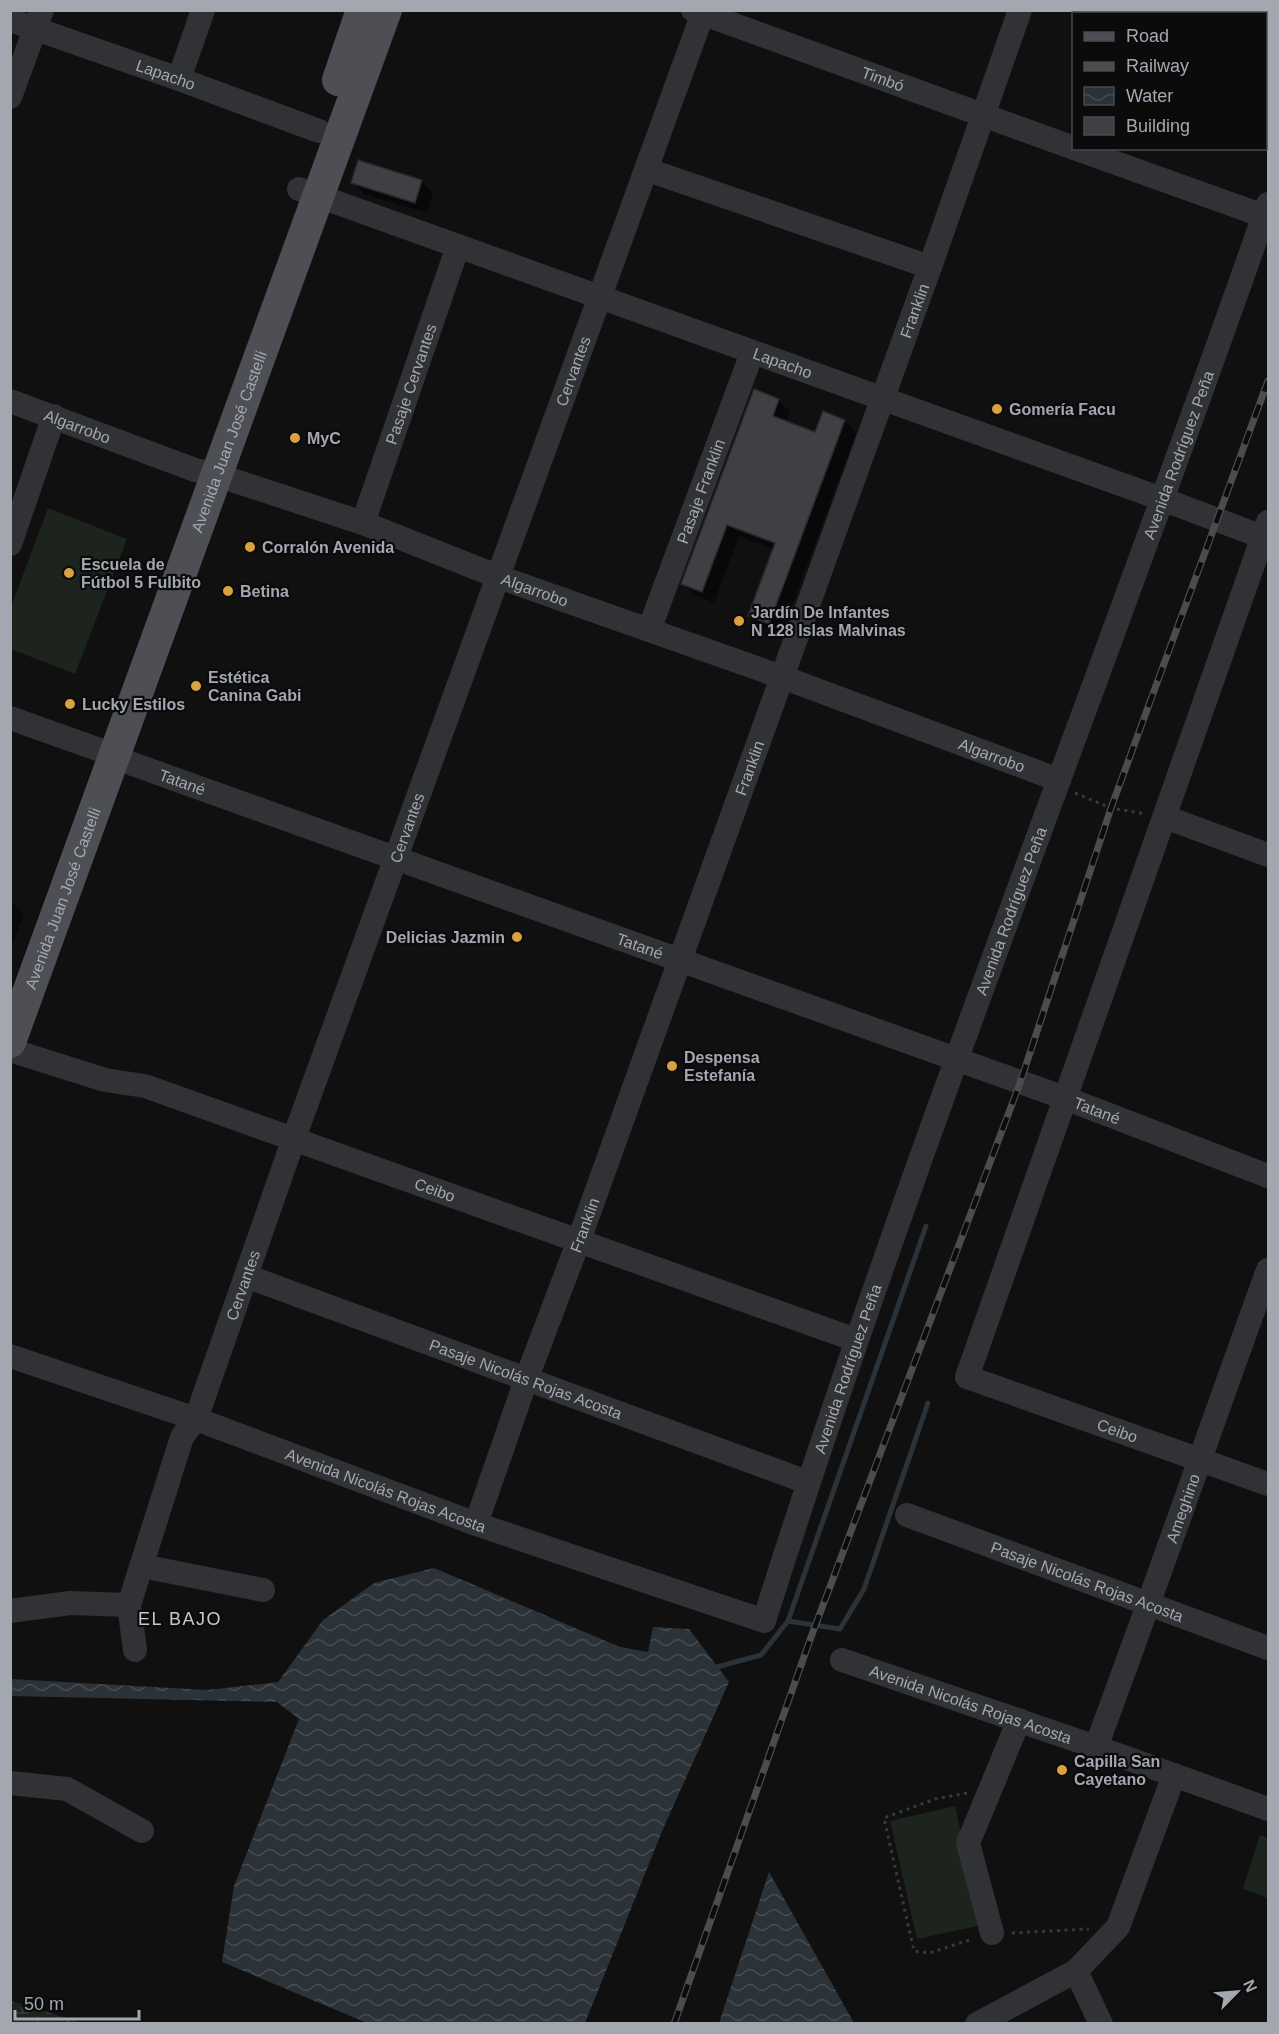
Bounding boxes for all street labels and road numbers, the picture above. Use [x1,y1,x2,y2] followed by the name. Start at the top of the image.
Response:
[134,56,198,93] street label: Lapacho
[859,63,907,94] street label: Timbó
[897,281,932,340] street label: Franklin
[382,321,439,446] street label: Pasaje Cervantes
[552,334,593,408] street label: Cervantes
[751,344,815,381] street label: Lapacho
[188,349,270,535] street label: Avenida Juan José Castelli
[1140,368,1217,541] street label: Avenida Rodríguez Peña
[42,406,113,446] street label: Algarrobo
[673,437,728,546] street label: Pasaje Franklin
[499,570,570,609] street label: Algarrobo
[956,735,1027,775] street label: Algarrobo
[732,738,767,798] street label: Franklin
[157,766,208,798] street label: Tatané
[386,791,427,865] street label: Cervantes
[22,805,103,991] street label: Avenida Juan José Castelli
[972,825,1049,997] street label: Avenida Rodríguez Peña
[614,930,666,962] street label: Tatané
[1072,1094,1123,1127] street label: Tatané
[412,1175,458,1205] street label: Ceibo
[567,1195,602,1255] street label: Franklin
[223,1248,263,1323] street label: Cervantes
[811,1282,884,1456] street label: Avenida Rodríguez Peña
[427,1336,624,1422] street label: Pasaje Nicolás Rojas Acosta
[1095,1415,1140,1445] street label: Ceibo
[283,1445,488,1535] street label: Avenida Nicolás Rojas Acosta
[1162,1471,1203,1545] street label: Ameghino
[989,1538,1186,1625] street label: Pasaje Nicolás Rojas Acosta
[867,1662,1074,1747] street label: Avenida Nicolás Rojas Acosta

